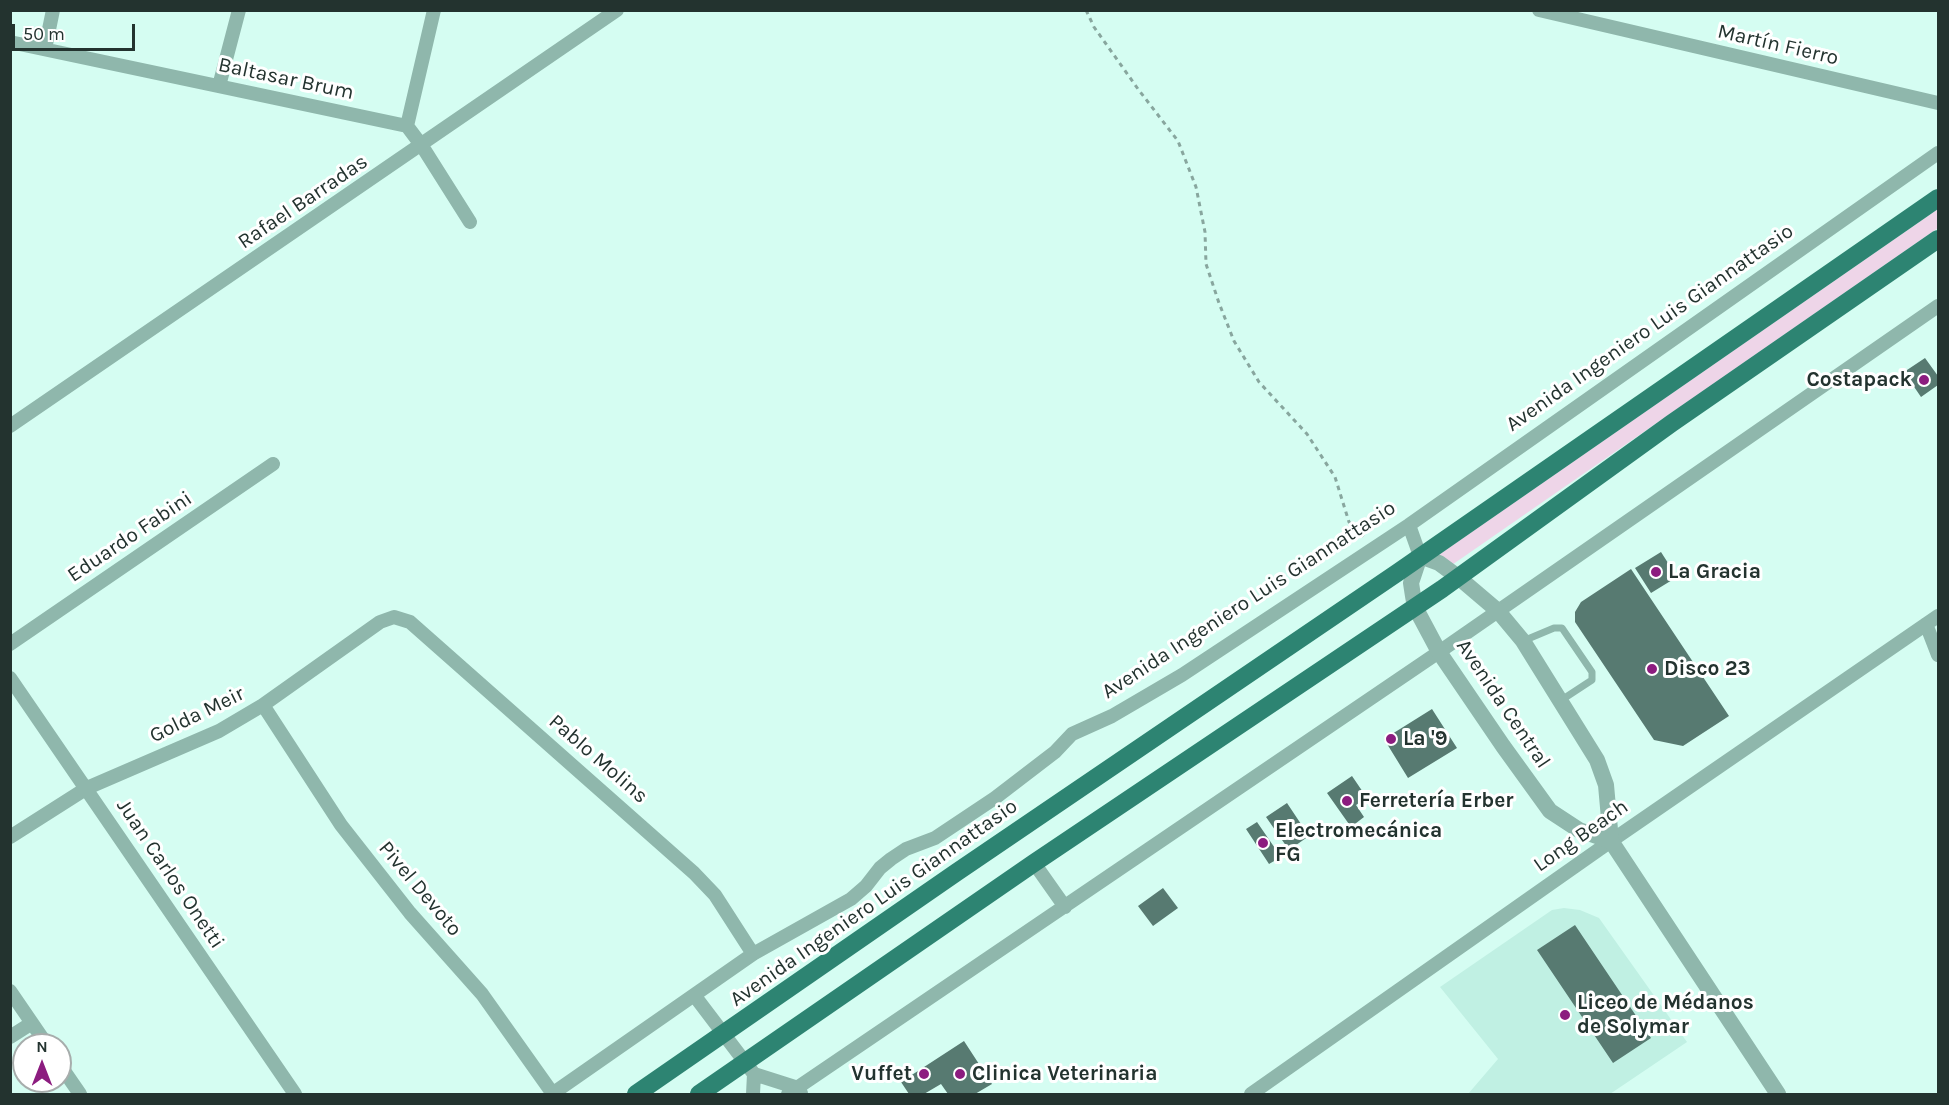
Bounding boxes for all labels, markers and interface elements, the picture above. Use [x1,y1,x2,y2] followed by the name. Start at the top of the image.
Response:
[15,12,138,50] scale bar
[1715,19,1841,71] street label: Martín Fierro
[23,23,65,45] text: 50 m
[216,52,356,106] street label: Baltasar Brum
[233,149,373,255] street label: Rafael Barradas
[1501,219,1799,437] street label: Avenida Ingeniero Luis Giannattasio
[1807,367,1912,393] place label: Costapack
[1917,373,1931,387] marker: Costapack
[63,486,197,588] street label: Eduardo Fabini
[1097,495,1401,705] street label: Avenida Ingeniero Luis Giannattasio
[1668,559,1761,585] place label: La Gracia
[1649,565,1663,579] marker: La Gracia
[1451,635,1555,773] street label: Avenida Central
[1664,656,1750,682] place label: Disco 23
[1645,662,1659,676] marker: Disco 23
[146,681,248,749] street label: Golda Meir
[543,709,653,809] street label: Pablo Molins
[1403,726,1448,752] place label: La '9
[1384,732,1398,746] marker: La '9
[1359,788,1514,814] place label: Ferretería Erber
[111,794,229,954] street label: Juan Carlos Onetti
[725,794,1023,1012] street label: Avenida Ingeniero Luis Giannattasio
[1340,794,1354,808] marker: Ferretería Erber
[1529,794,1633,878] street label: Long Beach
[1275,818,1442,868] place label: Electromecánica FG
[373,836,467,942] street label: Pivel Devoto
[1256,836,1270,850] marker: Electromecánica FG
[1577,990,1754,1040] place label: Liceo de Médanos de Solymar
[1558,1008,1572,1022] marker: Liceo de Médanos de Solymar
[12,1033,72,1093] north arrow
[36,1037,48,1056] text: N
[851,1061,912,1087] place label: Vuffet
[972,1061,1158,1087] place label: Clinica Veterinaria
[917,1067,931,1081] marker: Vuffet
[953,1067,967,1081] marker: Clinica Veterinaria

